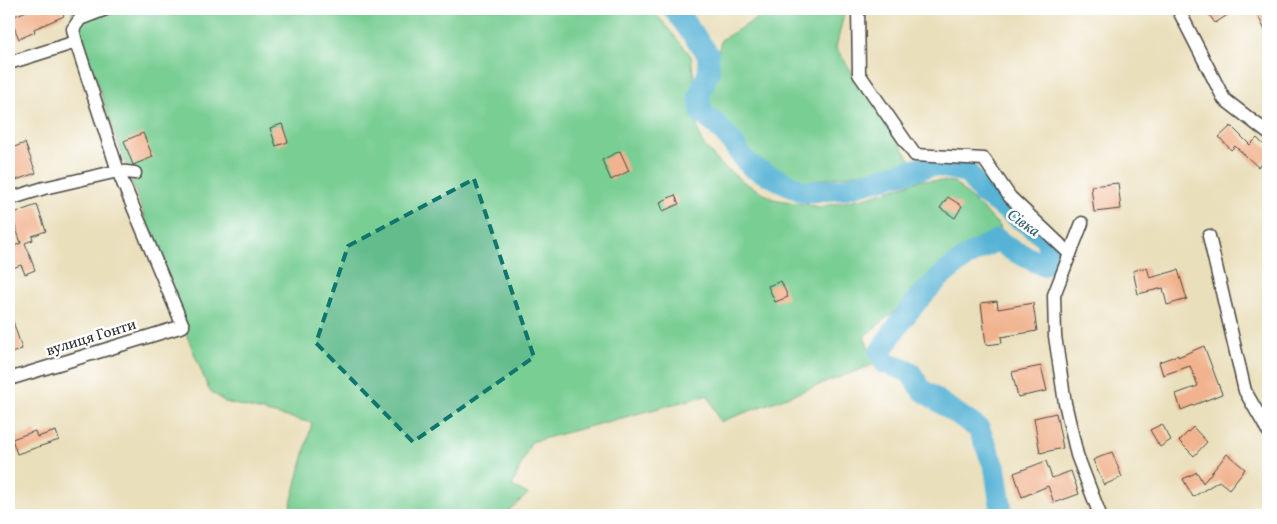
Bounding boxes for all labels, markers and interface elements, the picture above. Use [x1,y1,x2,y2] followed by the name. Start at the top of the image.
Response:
[1002,204,1044,243] water label: Сівка
[44,315,139,362] street label: вулиця Гонти

